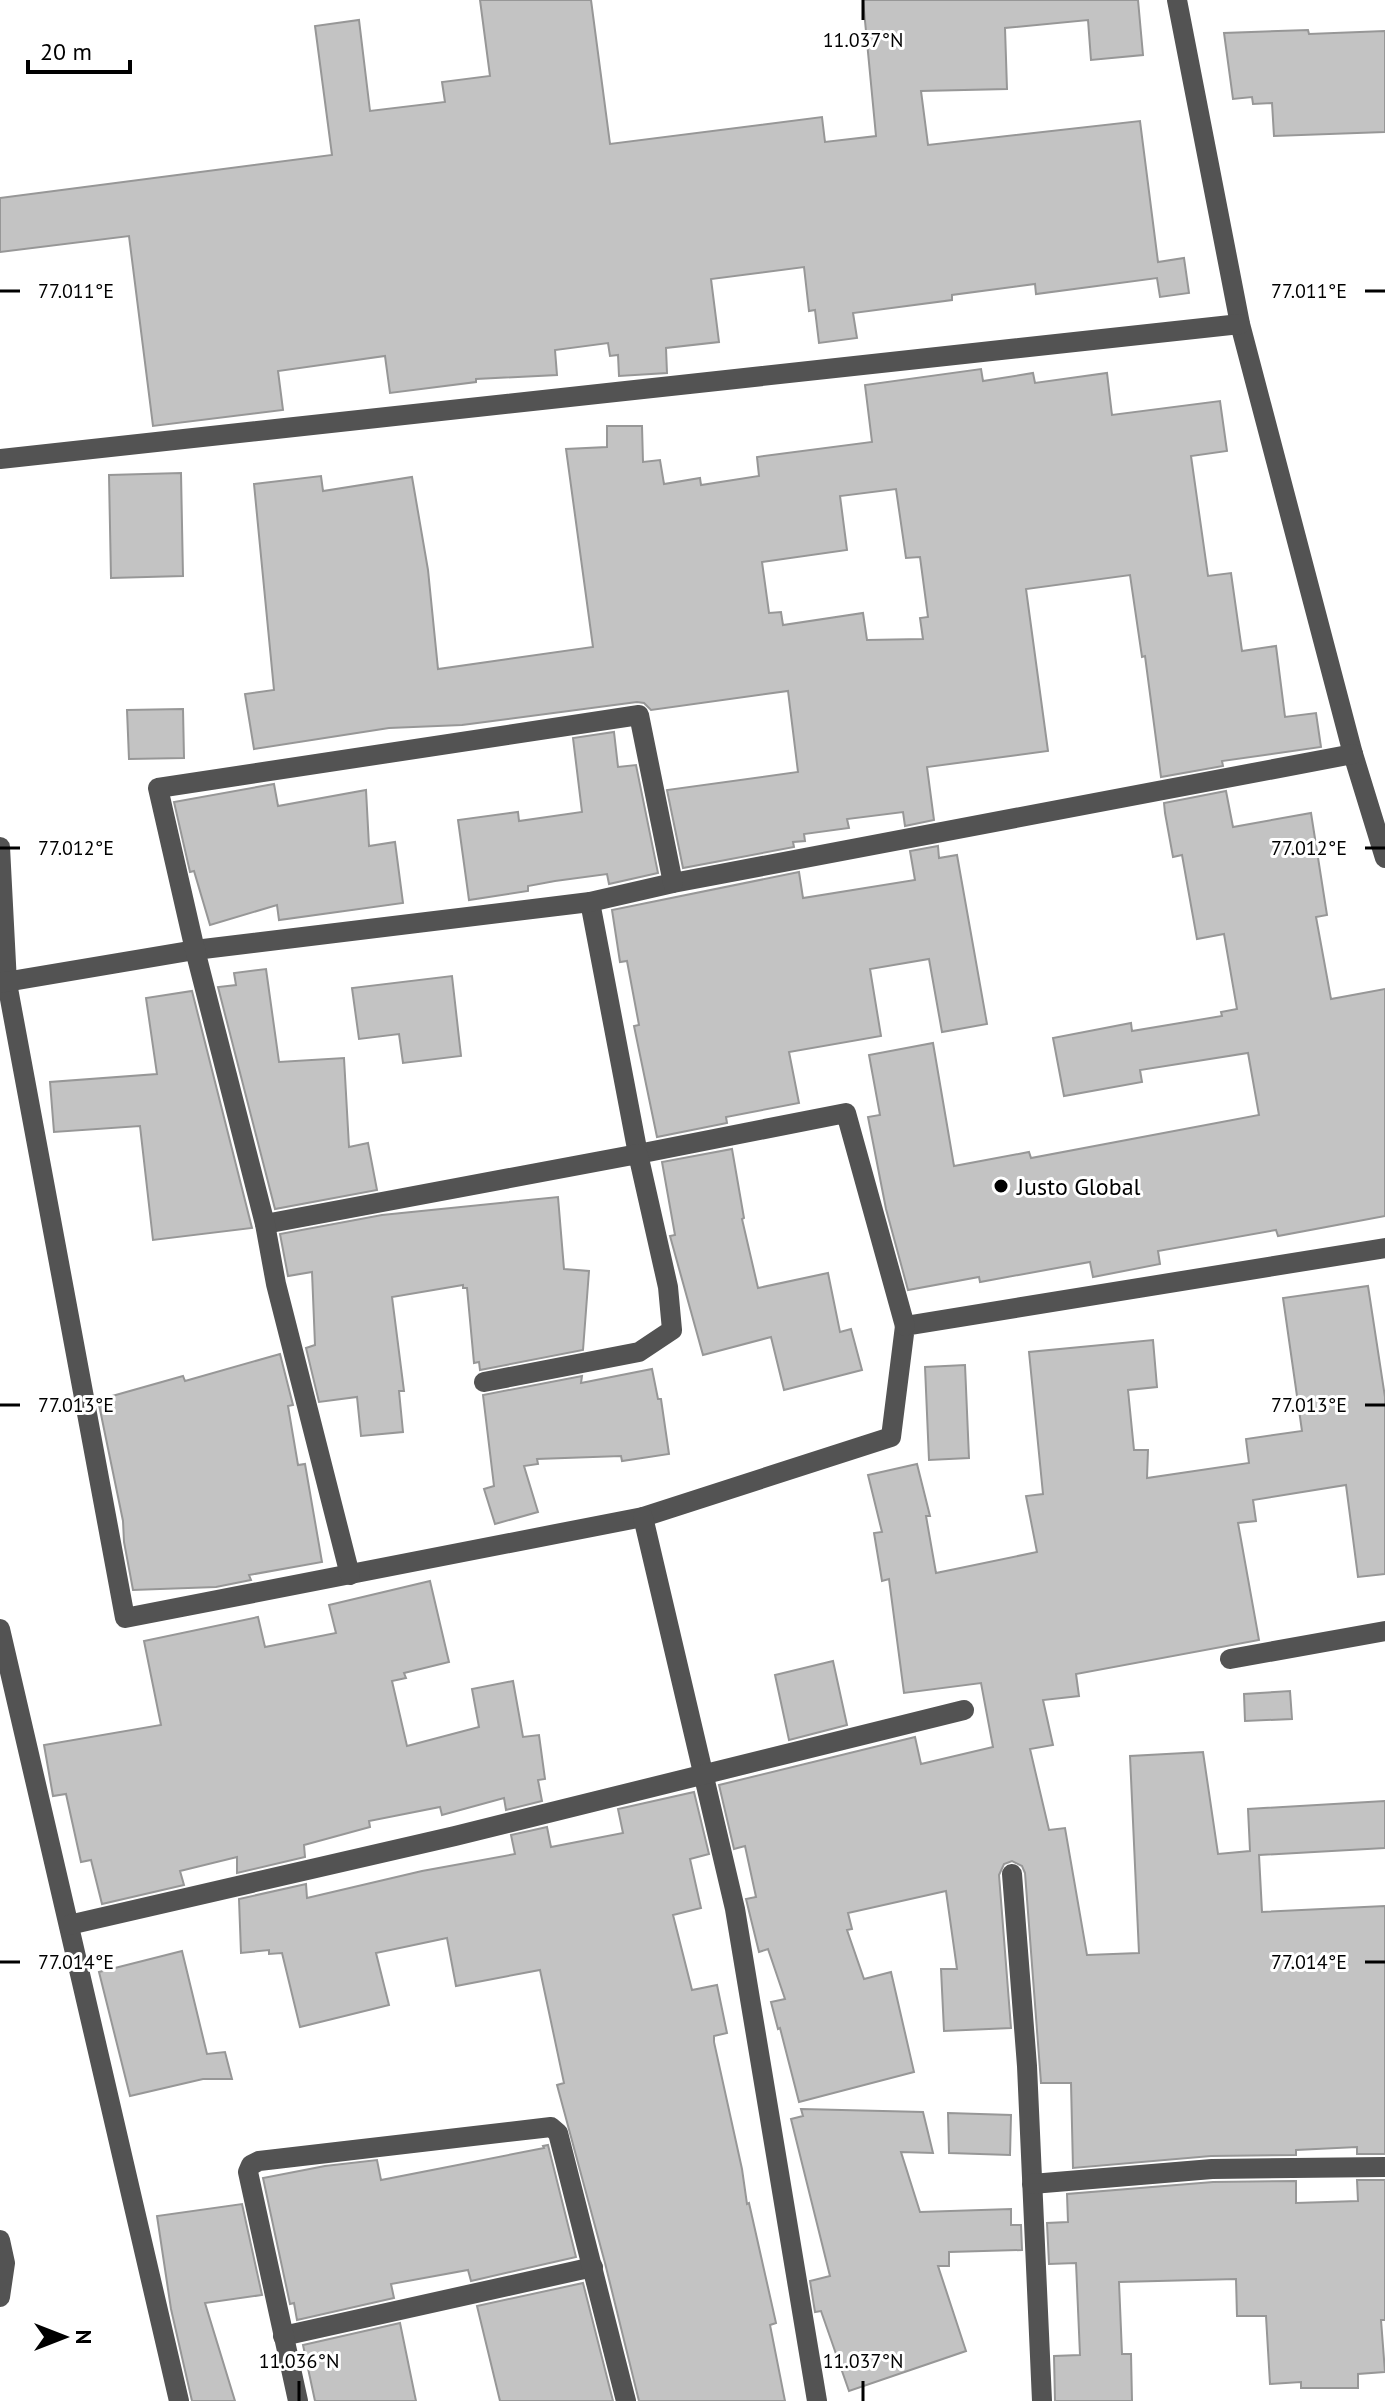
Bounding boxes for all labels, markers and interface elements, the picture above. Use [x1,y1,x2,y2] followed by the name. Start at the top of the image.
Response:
[28,24,130,74] scale bar
[823,27,903,53] text: 11.037°N
[40,36,92,67] text: 20 m
[38,278,114,304] text: 77.011°E
[1271,278,1347,304] text: 77.011°E
[38,835,114,861] text: 77.012°E
[1271,835,1347,861] text: 77.012°E
[1016,1171,1141,1202] place label: Justo Global
[992,1177,1010,1195] marker: Justo Global
[38,1392,114,1418] text: 77.013°E
[1271,1392,1347,1418] text: 77.013°E
[38,1949,114,1975] text: 77.014°E
[1271,1949,1347,1975] text: 77.014°E
[24,2297,104,2377] north arrow
[70,2330,98,2344] text: N
[259,2348,339,2374] text: 11.036°N
[823,2348,903,2374] text: 11.037°N

